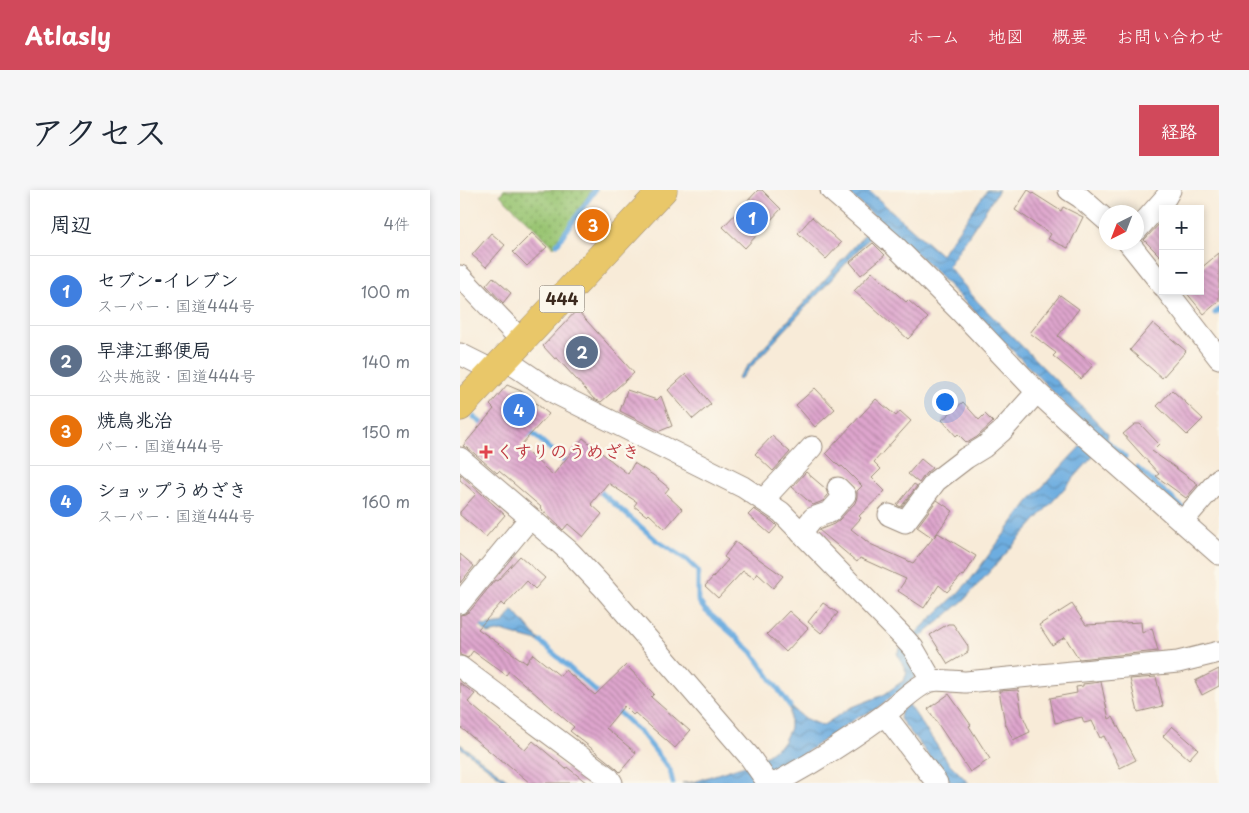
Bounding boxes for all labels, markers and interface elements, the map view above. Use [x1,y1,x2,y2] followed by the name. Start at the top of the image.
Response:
[25,17,111,53] text: Atlasly
[907,22,960,49] text: ホーム
[988,22,1024,49] text: 地図
[1052,22,1088,49] text: 概要
[1116,22,1224,49] text: お問い合わせ
[30,104,168,157] text: アクセス
[1139,105,1219,156] button: 経路
[736,199,768,237] pin: 1
[1099,205,1144,250] north arrow
[1159,205,1204,295] map controls
[1159,205,1204,250] button: +
[577,206,609,244] pin: 3
[50,207,92,239] text: 周辺
[383,211,410,235] text: 4件
[1159,250,1204,295] button: −
[97,265,239,293] text: セブン-イレブン
[62,279,70,303] text: 1
[361,279,410,303] text: 100 m
[540,286,584,312] road number: 444
[97,293,255,317] text: スーパー · 国道444号
[566,333,598,371] pin: 2
[97,335,211,363] text: 早津江郵便局
[60,349,72,373] text: 2
[362,349,410,373] text: 140 m
[97,363,256,387] text: 公共施設 · 国道444号
[932,389,958,415] your location
[503,391,535,429] pin: 4
[97,405,173,433] text: 焼鳥兆治
[61,419,71,443] text: 3
[362,419,410,443] text: 150 m
[97,433,224,457] text: バー · 国道444号
[496,437,640,464] place label: くすりのうめざき
[480,446,492,458] marker: くすりのうめざき
[97,475,247,503] text: ショップうめざき
[61,489,71,513] text: 4
[362,489,410,513] text: 160 m
[97,503,255,527] text: スーパー · 国道444号

